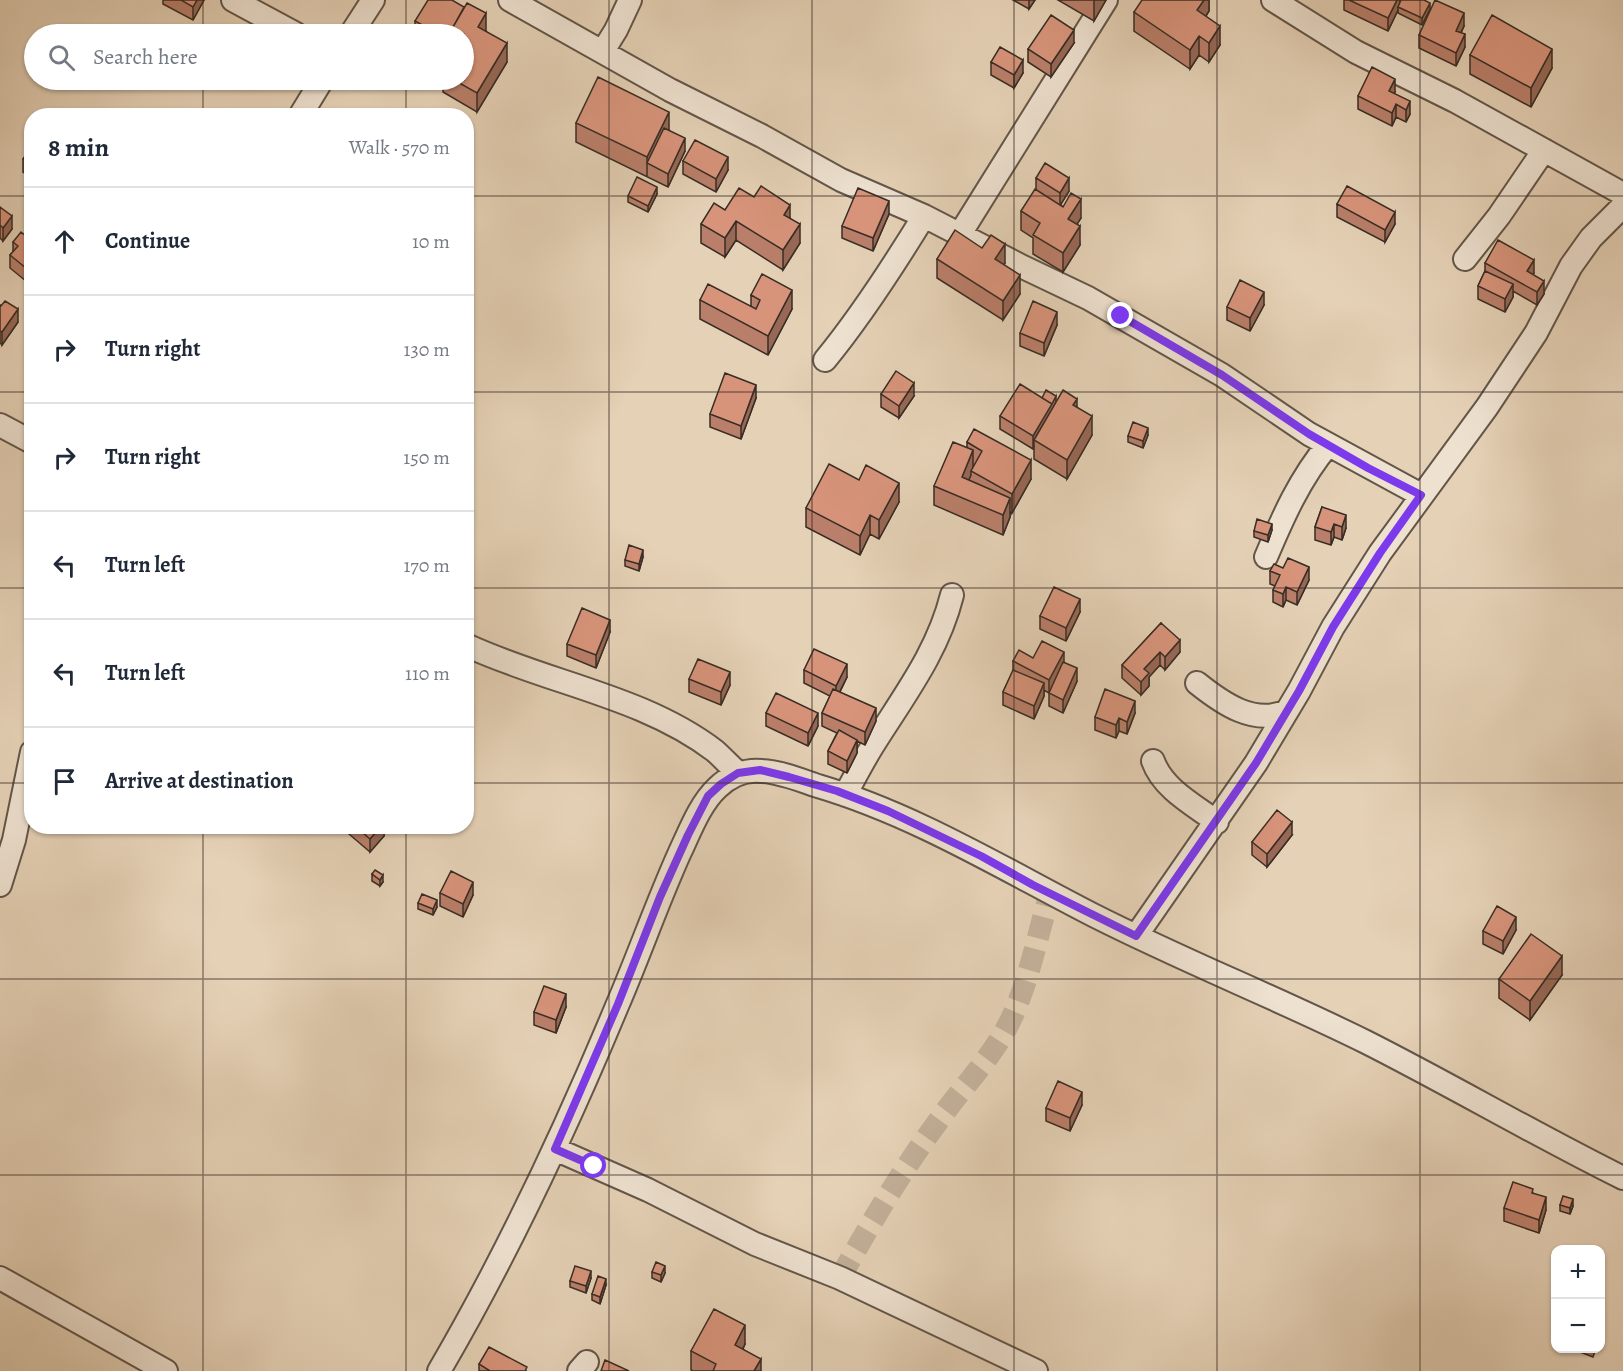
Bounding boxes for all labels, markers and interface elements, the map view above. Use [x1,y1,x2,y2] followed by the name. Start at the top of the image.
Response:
[24,24,474,90] search box
[45,41,78,74] icon: search
[93,42,198,72] text: Search here
[48,130,109,165] text: 8 min
[349,134,450,161] text: Walk · 570 m
[48,225,81,258] icon: ahead
[105,226,190,256] text: Continue
[412,228,450,255] text: 10 m
[1107,302,1133,328] route end
[48,333,81,366] icon: right
[105,334,201,364] text: Turn right
[404,336,450,363] text: 130 m
[48,441,81,474] icon: right
[105,442,201,472] text: Turn right
[403,444,450,471] text: 150 m
[48,549,81,582] icon: left
[105,550,185,580] text: Turn left
[404,552,450,579] text: 170 m
[48,657,81,690] icon: left
[105,658,185,688] text: Turn left
[405,660,450,687] text: 110 m
[48,765,81,798] icon: arrive
[105,766,294,796] text: Arrive at destination
[580,1152,606,1178] route start
[1551,1245,1605,1353] map controls
[1551,1245,1605,1299] button: +
[1551,1299,1605,1353] button: −

